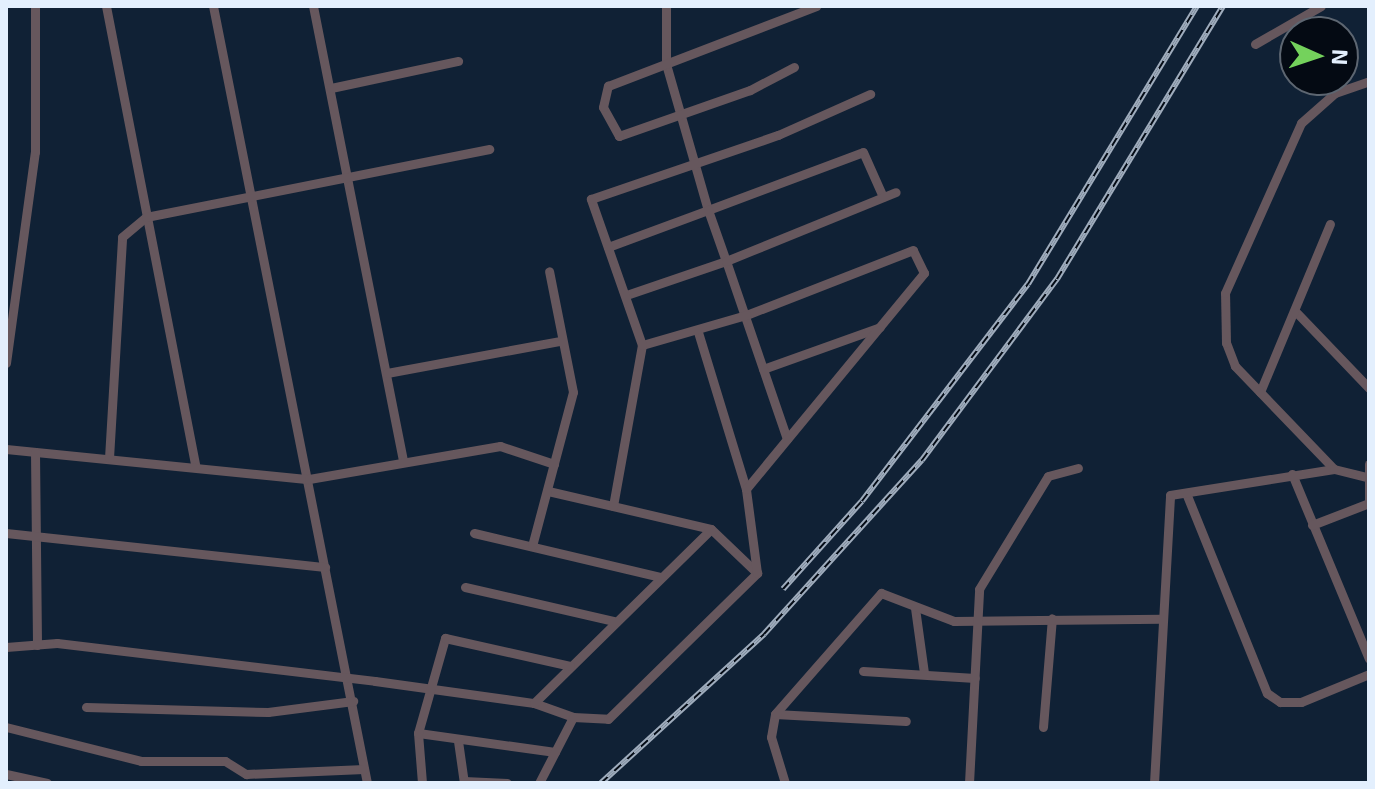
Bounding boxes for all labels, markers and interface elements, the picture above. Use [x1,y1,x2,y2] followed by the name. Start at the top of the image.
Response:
[1279,16,1359,96] north arrow
[1328,49,1354,66] text: N

